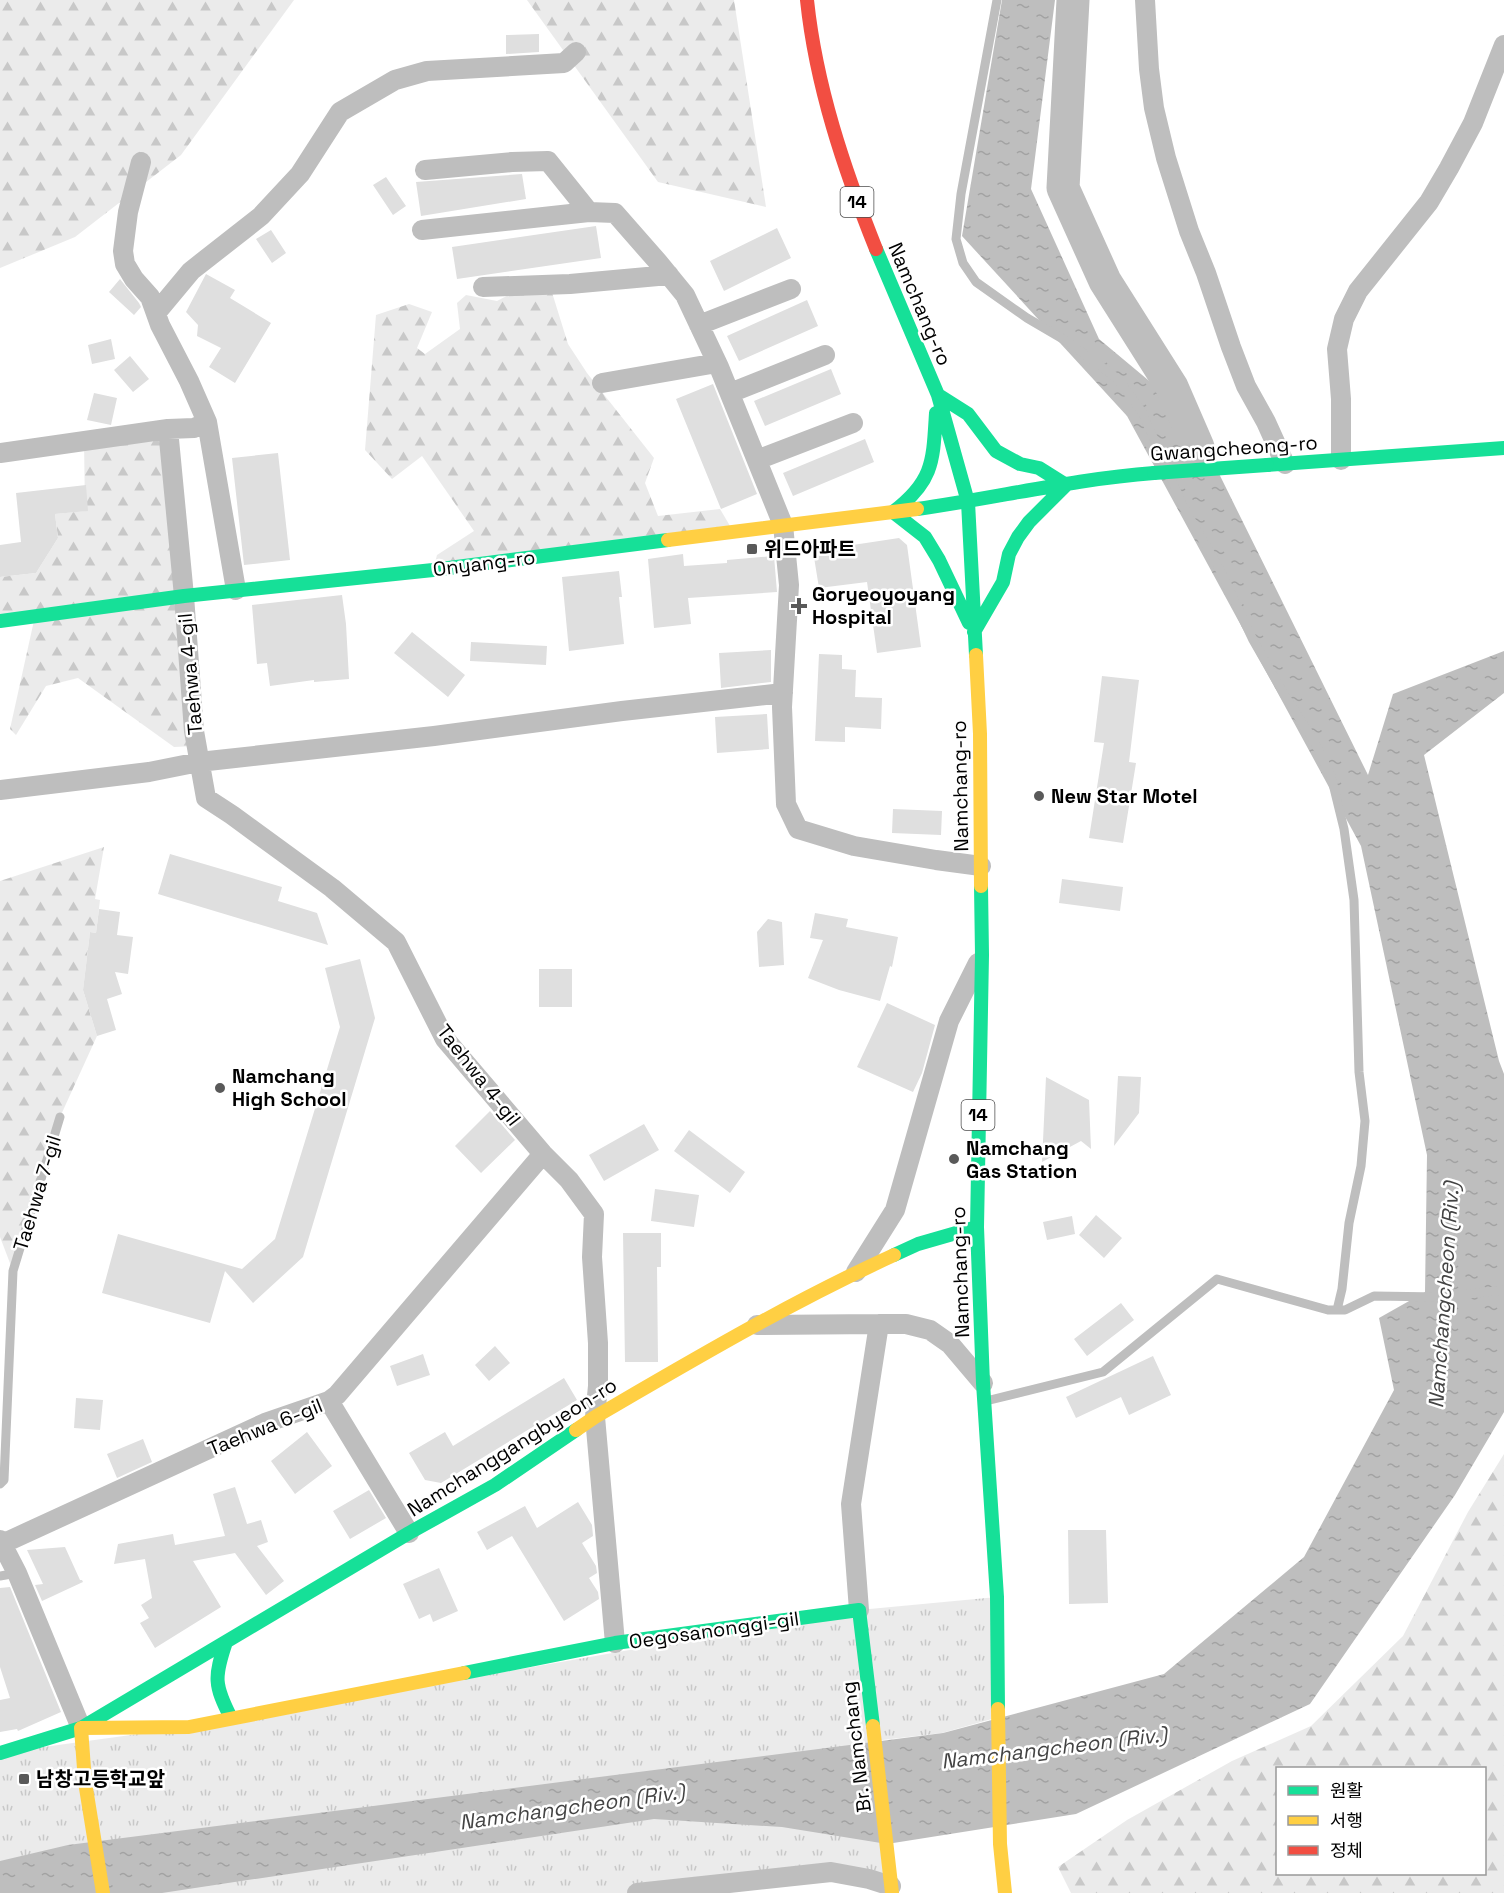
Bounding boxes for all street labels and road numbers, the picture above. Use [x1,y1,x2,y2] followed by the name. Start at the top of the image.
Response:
[840,187,874,217] road number: 14
[882,238,958,370] street label: Namchang-ro
[1149,429,1319,467] street label: Gwangcheong-ro
[431,544,537,582] street label: Onyang-ro
[172,612,208,736] street label: Taehwa 4-gil
[946,720,974,852] street label: Namchang-ro
[431,1019,527,1131] street label: Taehwa 4-gil
[962,1100,994,1130] road number: 14
[7,1132,67,1254] street label: Taehwa 7-gil
[945,1206,975,1338] street label: Namchang-ro
[402,1372,622,1522] street label: Namchanggangbyeon-ro
[204,1392,326,1462] street label: Taehwa 6-gil
[627,1605,801,1655] street label: Oegosanonggi-gil
[835,1680,877,1814] street label: Br. Namchang

